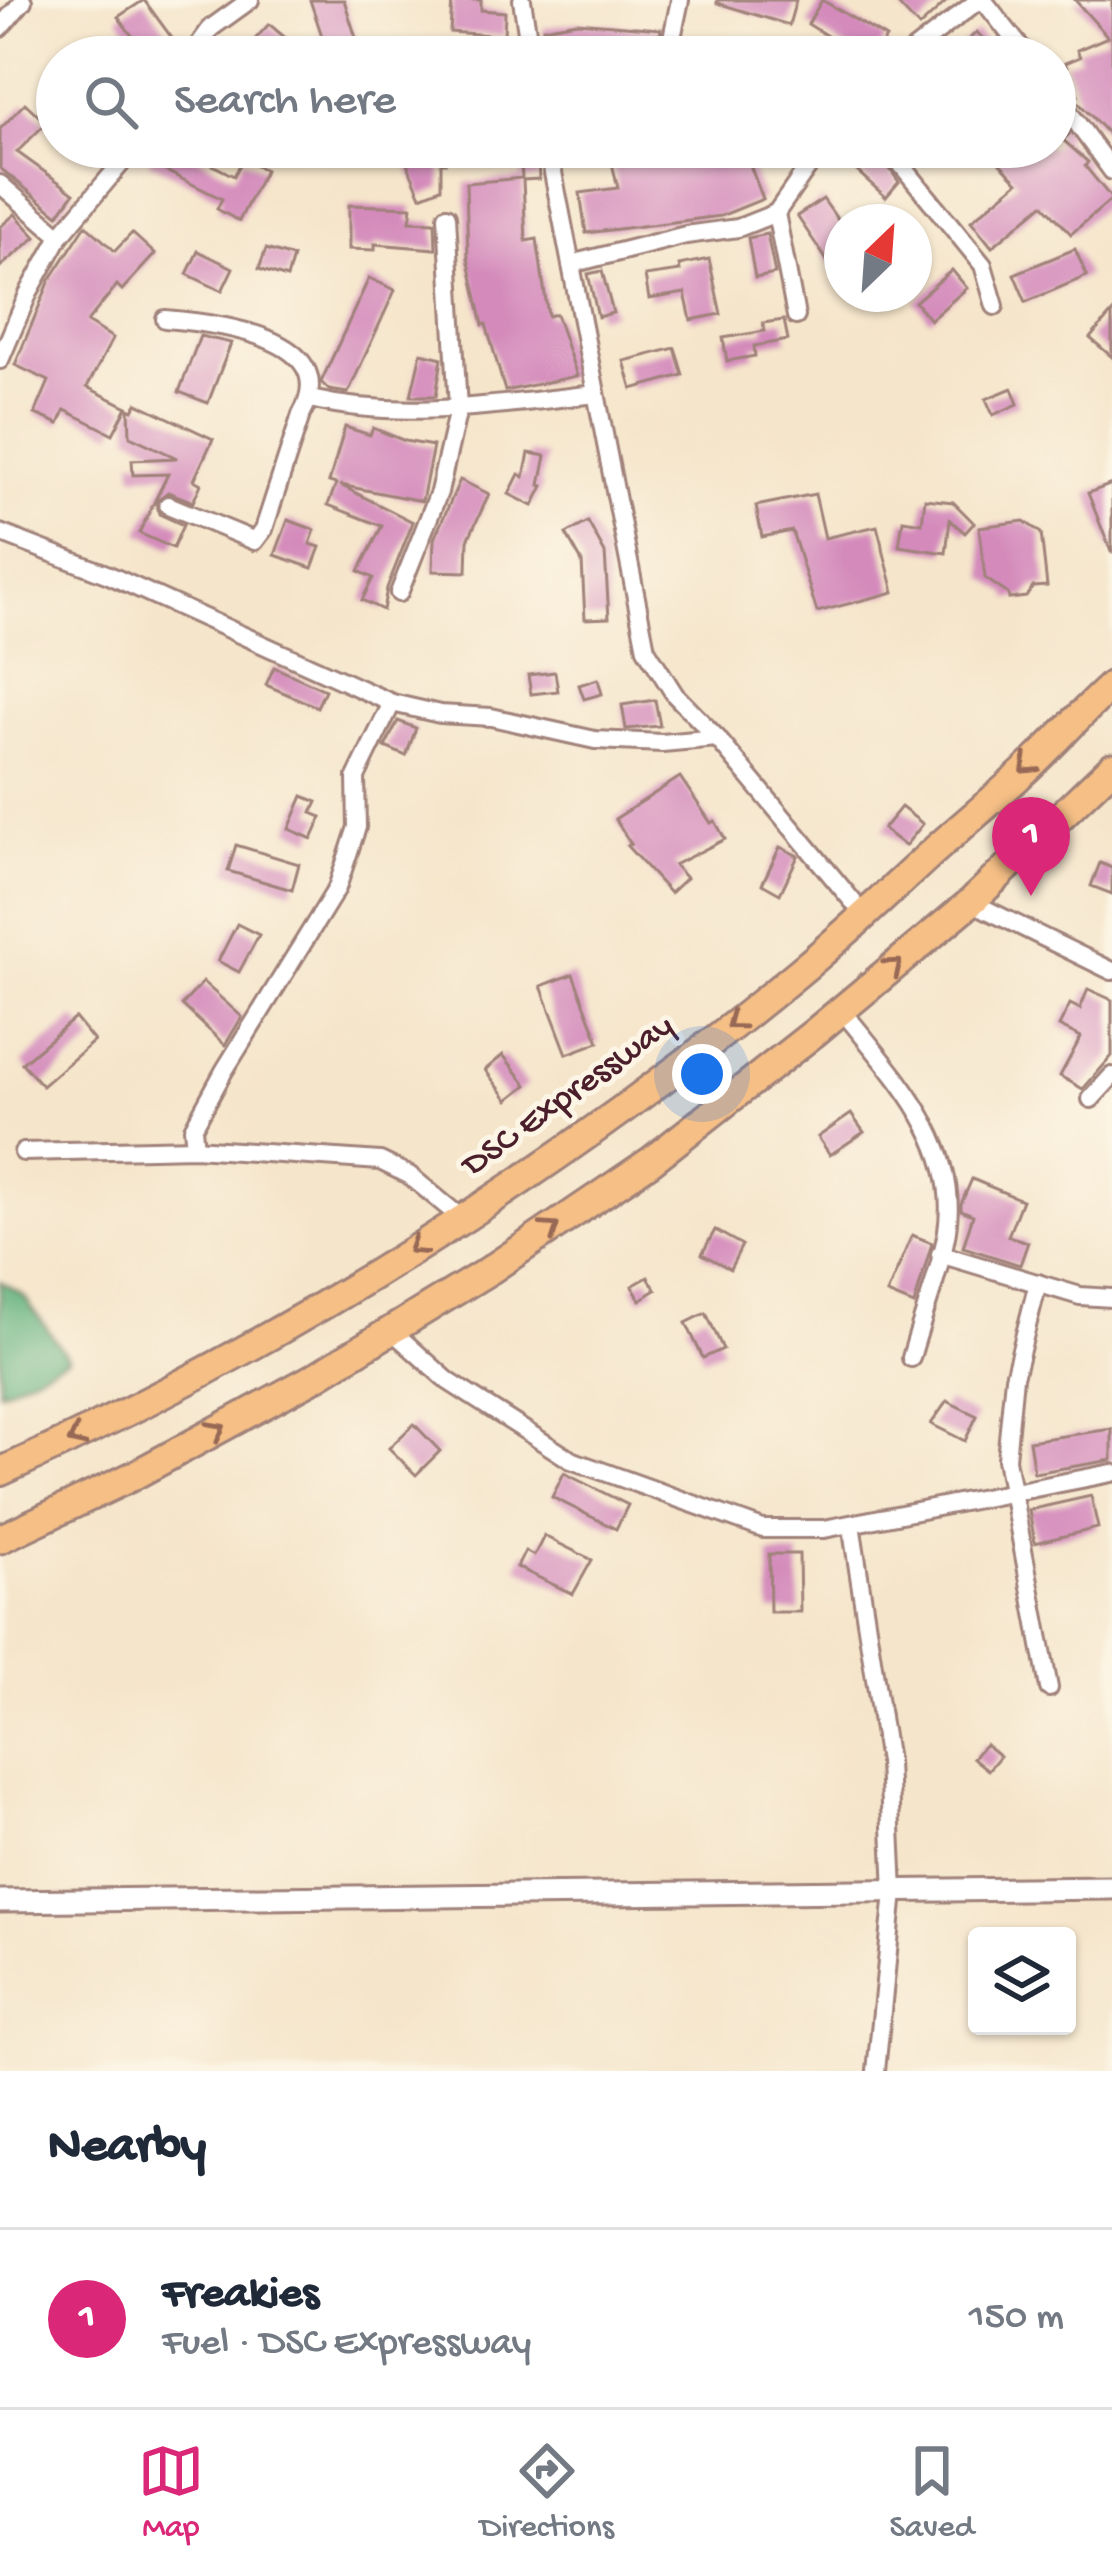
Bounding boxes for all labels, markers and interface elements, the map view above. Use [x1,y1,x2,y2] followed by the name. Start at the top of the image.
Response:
[36,36,1076,168] search box
[78,69,144,135] icon: search
[174,76,396,129] text: Search here
[824,204,932,312] north arrow
[1021,752,1042,774] one-way arrow
[992,797,1070,896] pin: 1
[880,959,902,981] one-way arrow
[453,1006,683,1189] street label: DSC Expressway
[726,1008,748,1029] one-way arrow
[672,1044,732,1104] your location
[538,1221,560,1243] one-way arrow
[407,1233,429,1256] one-way arrow
[205,1421,226,1444] one-way arrow
[67,1424,88,1447] one-way arrow
[968,1927,1076,2035] map controls
[968,1927,1076,2035] button: layers
[48,2119,206,2179] text: Nearby
[162,2269,319,2322] text: Freakies
[79,2296,95,2342] text: 1
[969,2296,1064,2342] text: 150 m
[162,2322,531,2368] text: Fuel · DSC Expressway
[138,2438,204,2548] tab: Map
[480,2438,614,2548] tab: Directions
[890,2438,974,2548] tab: Saved

